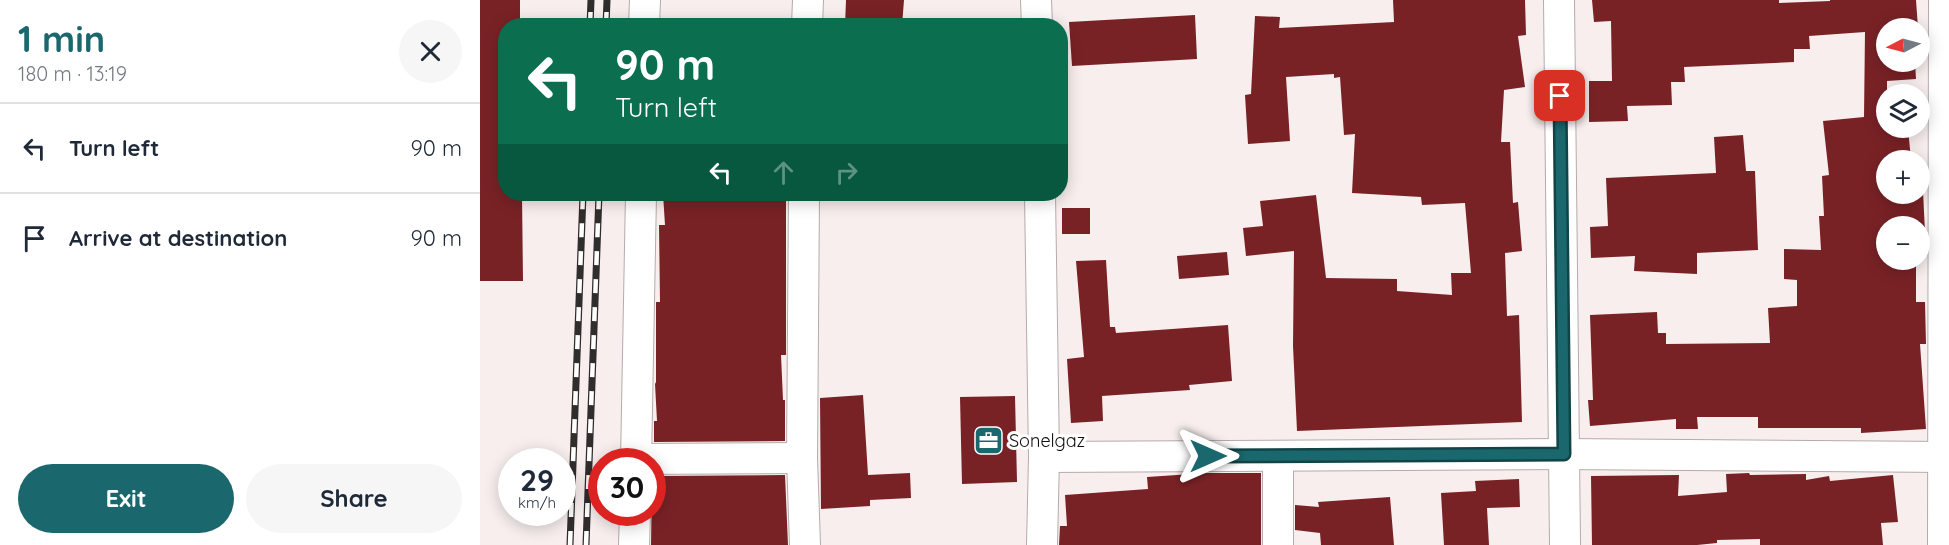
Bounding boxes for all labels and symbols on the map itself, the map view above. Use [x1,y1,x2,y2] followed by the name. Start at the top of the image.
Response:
[1876,18,1930,72] north arrow
[1534,70,1585,121] pin
[972,424,1004,456] office icon: Sonelgaz
[1176,424,1240,488] position arrow
[1009,429,1085,452] place label: Sonelgaz
[588,448,666,526] speed limit sign: 30

